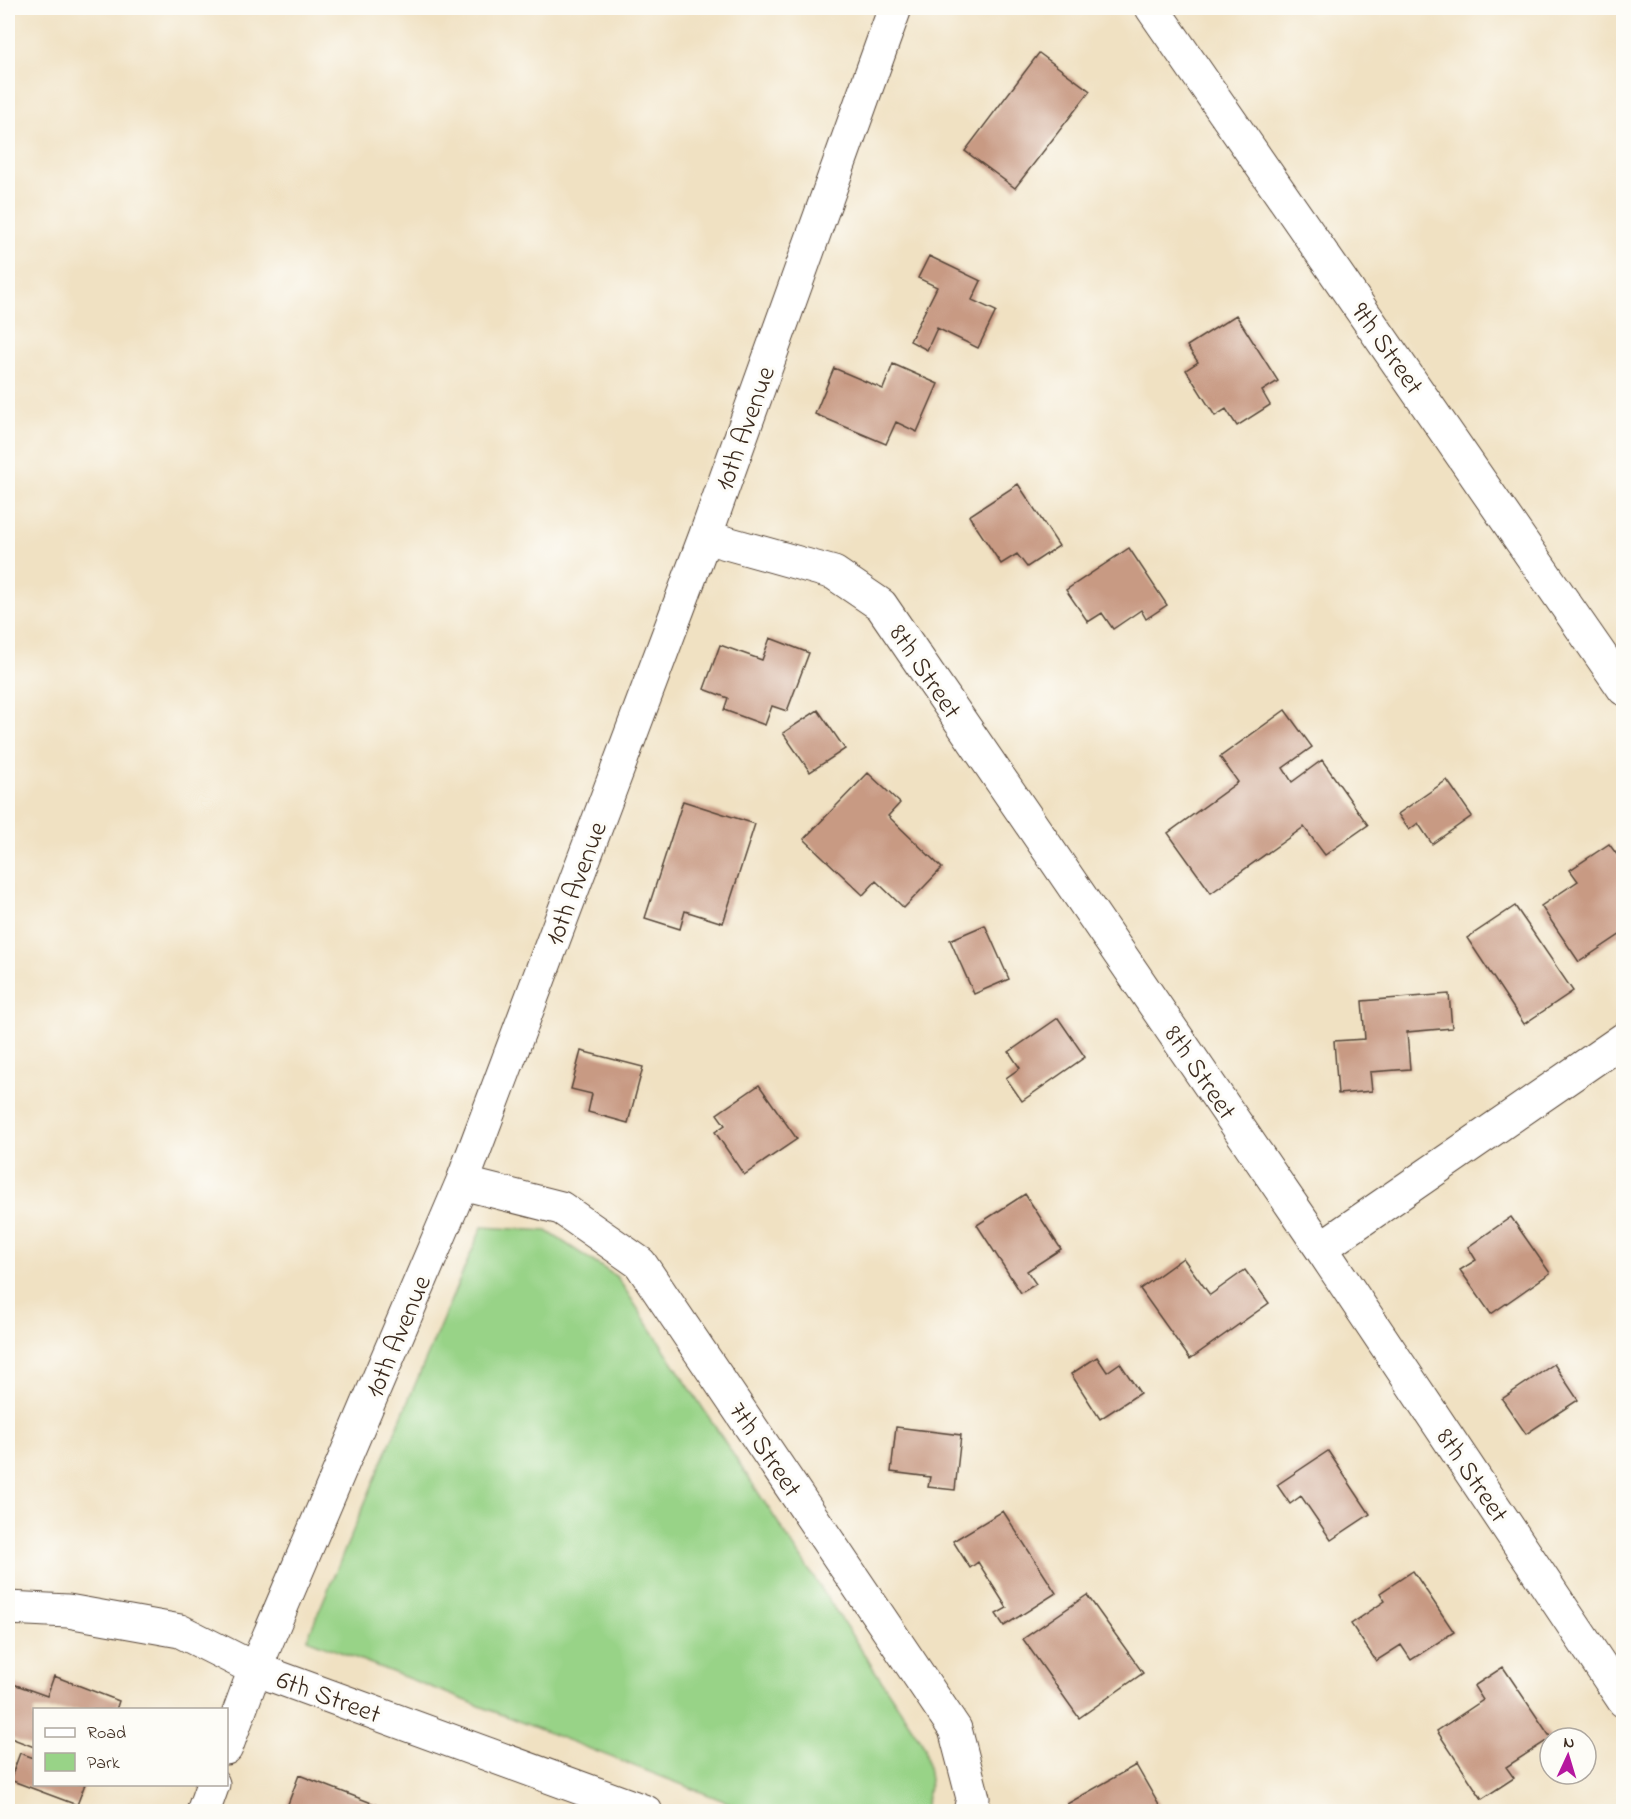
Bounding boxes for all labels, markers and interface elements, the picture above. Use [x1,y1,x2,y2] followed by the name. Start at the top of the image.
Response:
[1340,295,1432,404] street label: 9th Street
[706,360,787,496] street label: 10th Avenue
[878,617,970,728] street label: 8th Street
[536,816,619,951] street label: 10th Avenue
[1153,1018,1245,1129] street label: 8th Street
[356,1269,443,1404] street label: 10th Avenue
[718,1395,810,1506] street label: 7th Street
[1425,1421,1517,1532] street label: 8th Street
[270,1661,386,1735] street label: 6th Street
[33,1708,228,1786] legend
[87,1721,126,1747] text: Road
[1538,1726,1598,1786] north arrow
[1563,1731,1575,1755] text: N
[87,1751,120,1777] text: Park

